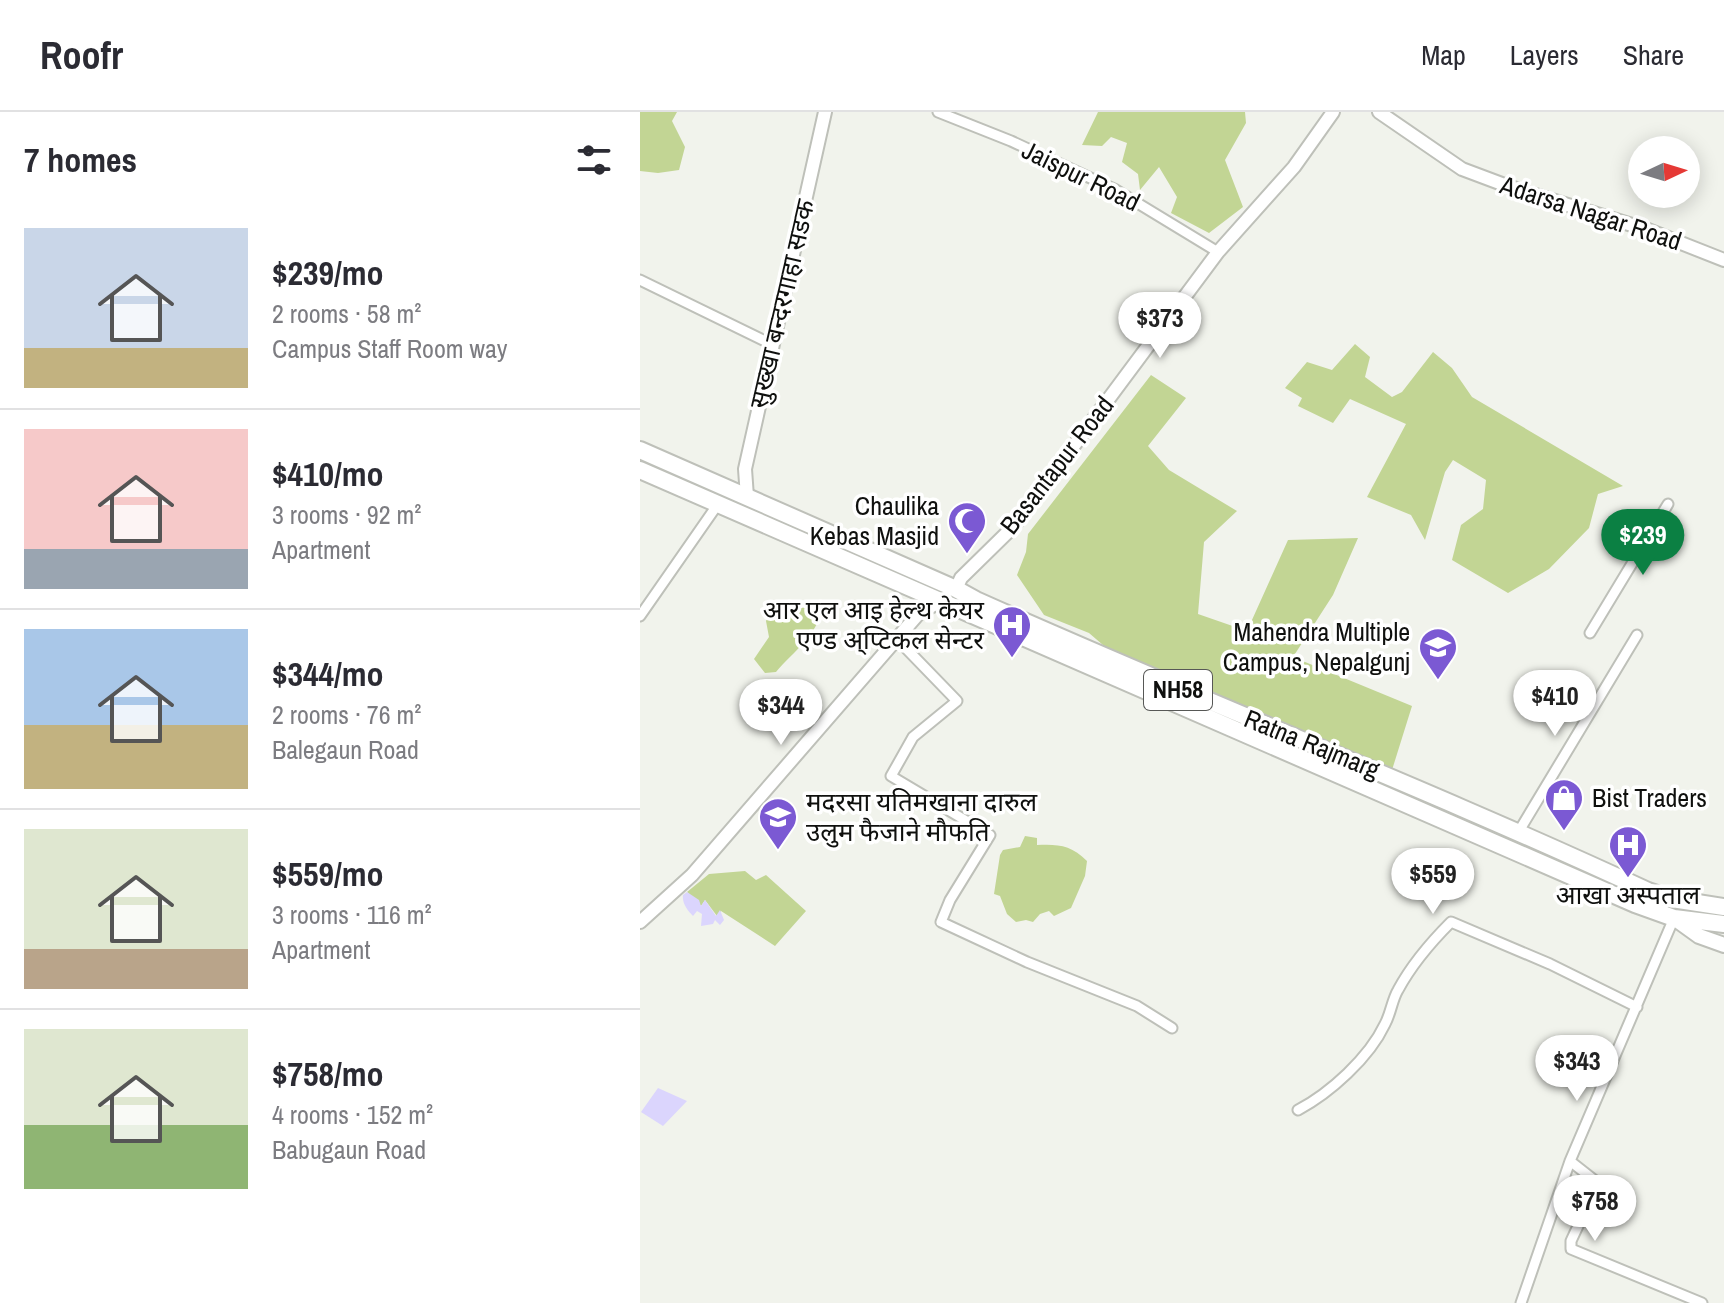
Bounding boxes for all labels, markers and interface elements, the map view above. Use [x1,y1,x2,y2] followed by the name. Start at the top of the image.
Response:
[40,30,123,81] text: Roofr
[1421,36,1466,74] text: Map
[1510,36,1579,74] text: Layers
[1623,36,1684,74] text: Share
[1017,132,1146,219] street label: Jaispur Road
[1628,136,1700,208] north arrow
[1628,136,1700,208] map controls
[24,137,137,183] text: 7 homes
[572,138,616,182] icon: filters
[1495,166,1686,258] street label: Adarsa Nagar Road
[740,195,823,412] street label: सुख्खा बन्दरगाहा सडक
[272,250,384,296] text: $239/mo
[88,260,184,356] icon: home
[1113,292,1207,360] pin: $373
[272,296,421,331] text: 2 rooms · 58 m²
[1136,300,1184,335] text: $373
[272,331,507,366] text: Campus Staff Room way
[992,389,1121,541] street label: Basantapur Road
[272,451,384,497] text: $410/mo
[88,461,184,557] icon: home
[810,488,939,553] place label: Chaulika Kebas Masjid
[272,497,421,532] text: 3 rooms · 92 m²
[946,500,988,555] mosque icon: Chaulika Kebas Masjid
[1596,509,1690,577] pin: $239
[1619,517,1667,552] text: $239
[272,532,370,567] text: Apartment
[763,592,985,657] place label: आर एल आइ हेल्थ केयर एण्ड अ्प्टिकल सेन्टर
[991,604,1033,659] hospital icon: आर एल आइ हेल्थ केयर एण्ड अ्प्टिकल सेन्टर
[1223,614,1410,679] place label: Mahendra Multiple Campus, Nepalgunj
[1417,626,1459,681] school or university icon: Mahendra Multiple Campus, Nepalgunj
[272,651,384,697] text: $344/mo
[88,661,184,757] icon: home
[1144,670,1212,710] road number: NH58
[1508,670,1602,738] pin: $410
[1531,678,1579,713] text: $410
[734,679,828,747] pin: $344
[757,687,805,722] text: $344
[272,697,421,732] text: 2 rooms · 76 m²
[1239,700,1385,787] street label: Ratna Rajmarg
[272,732,419,767] text: Balegaun Road
[1543,777,1585,832] shop icon: Bist Traders
[1592,780,1707,815] place label: Bist Traders
[806,784,1038,849] place label: मदरसा यतिमखाना दारुल उलुम फैजाने माैफति
[757,796,799,851] school or university icon: मदरसा यतिमखाना दारुल उलुम फैजाने माैफति
[1607,824,1649,879] hospital icon: आखा अस्पताल
[1386,848,1480,916] pin: $559
[272,851,384,897] text: $559/mo
[1409,856,1457,891] text: $559
[88,861,184,957] icon: home
[1556,877,1701,912] place label: आखा अस्पताल
[272,897,432,932] text: 3 rooms · 116 m²
[272,932,370,967] text: Apartment
[1530,1035,1624,1103] pin: $343
[1553,1043,1601,1078] text: $343
[272,1051,384,1097] text: $758/mo
[88,1061,184,1157] icon: home
[272,1097,433,1132] text: 4 rooms · 152 m²
[272,1132,426,1167] text: Babugaun Road
[1548,1175,1642,1243] pin: $758
[1571,1183,1619,1218] text: $758

